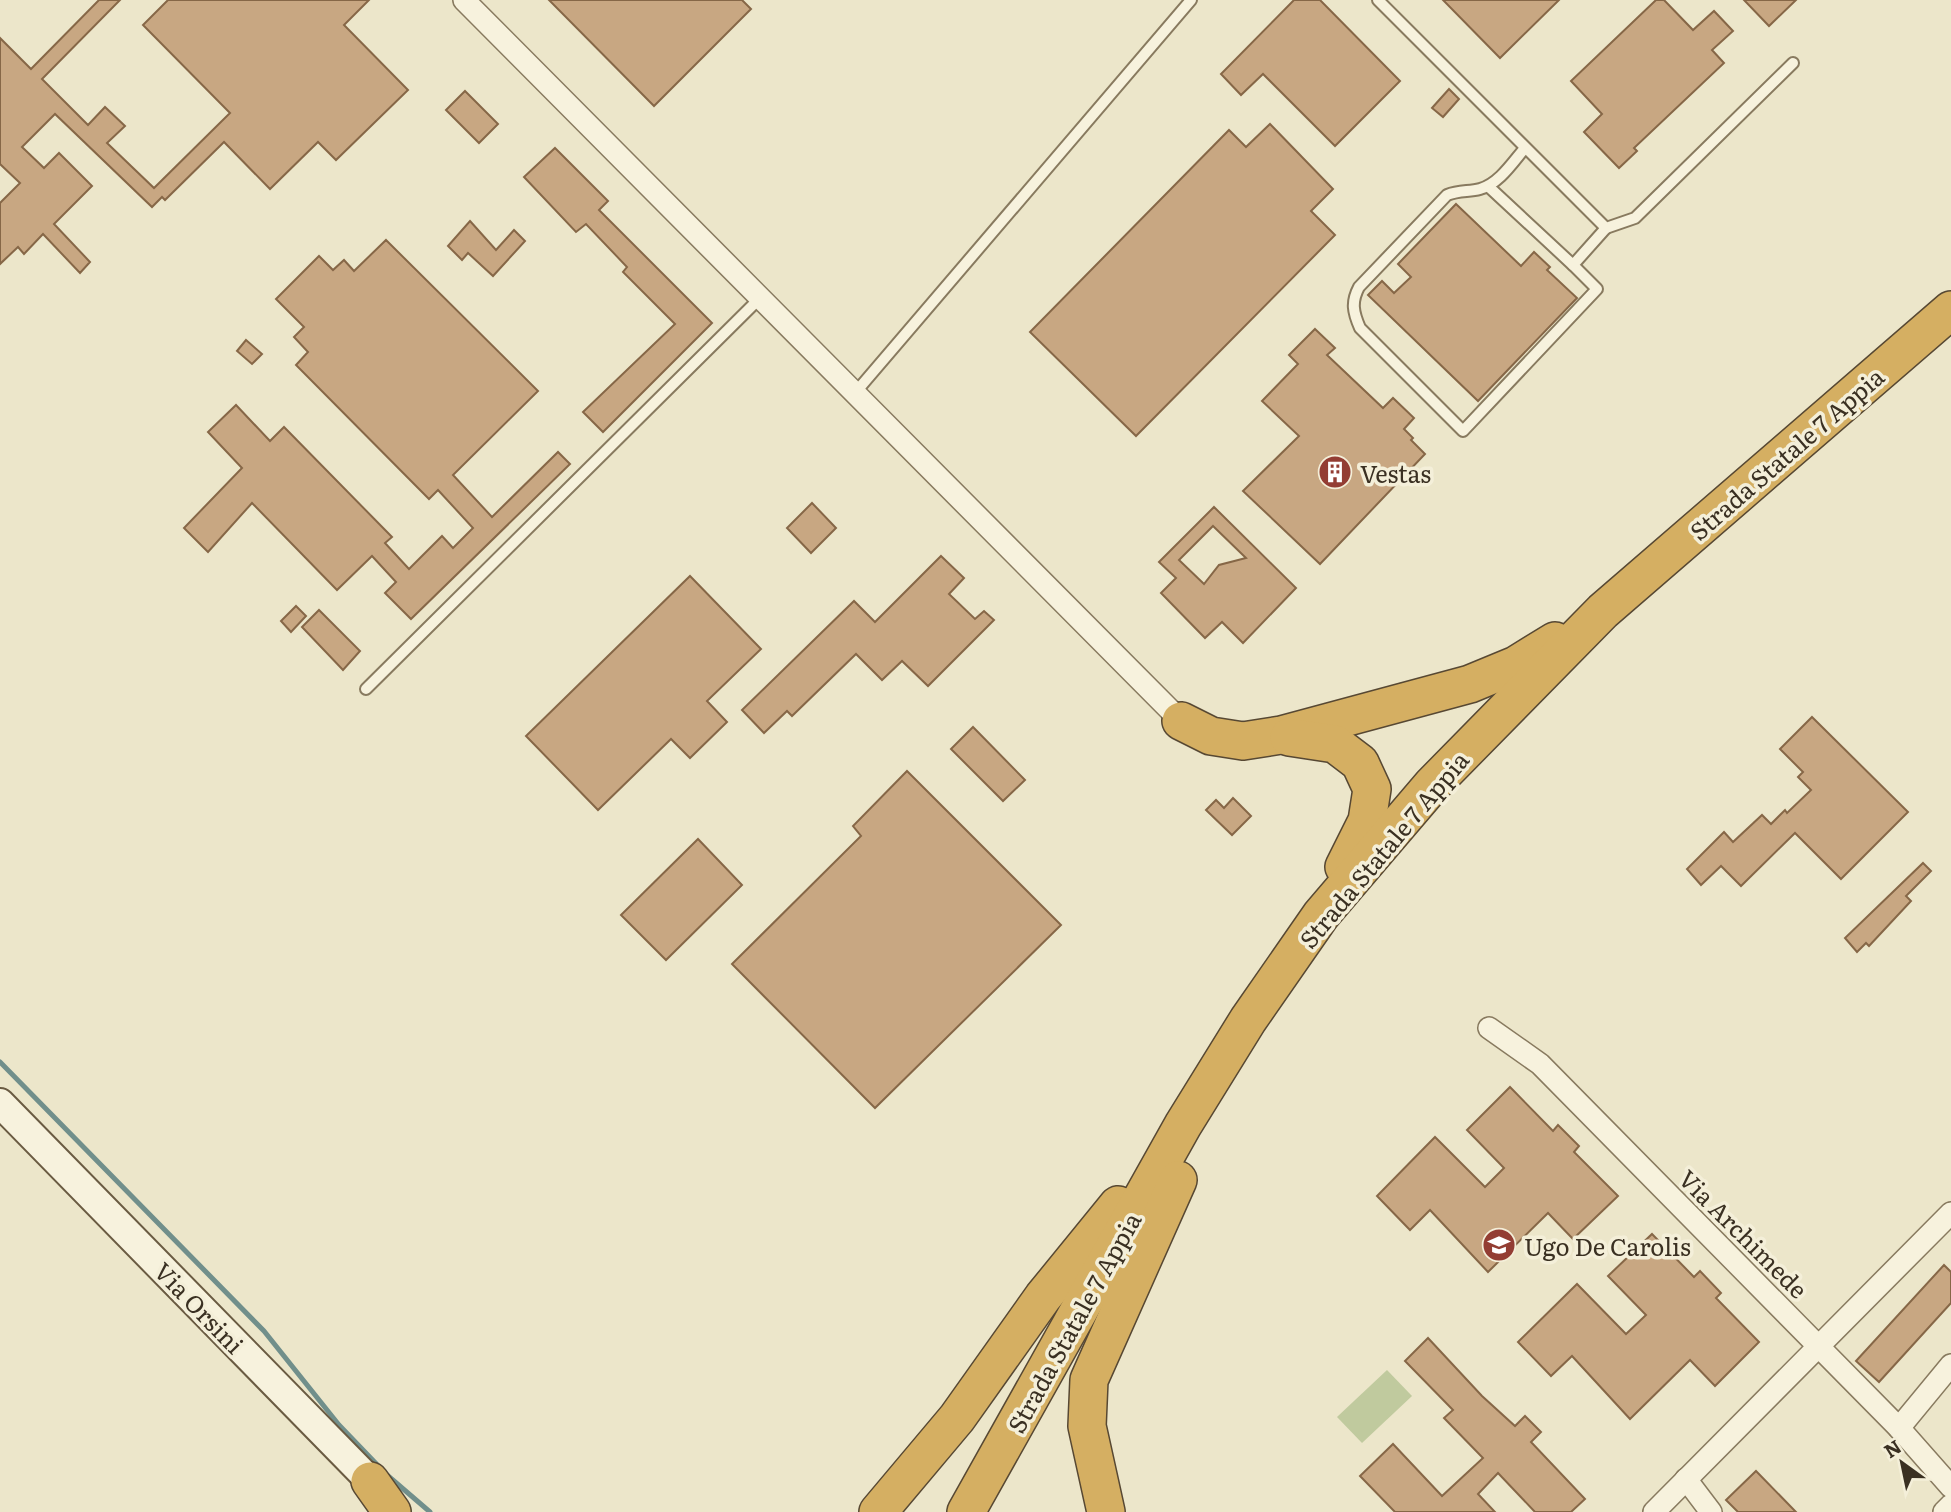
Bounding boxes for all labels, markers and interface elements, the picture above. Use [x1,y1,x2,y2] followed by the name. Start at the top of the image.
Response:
[1681,359,1891,547] street label: Strada Statale 7 Appia
[1316,453,1354,491] building icon: Vestas
[1360,455,1431,490] place label: Vestas
[1290,743,1476,955] street label: Strada Statale 7 Appia
[1672,1161,1816,1305] street label: Via Archimede
[998,1205,1148,1439] street label: Strada Statale 7 Appia
[1480,1226,1518,1264] school or university icon: Ugo De Carolis
[1524,1228,1691,1263] place label: Ugo De Carolis
[147,1253,253,1361] street label: Via Orsini
[1867,1428,1937,1498] north arrow
[1878,1432,1907,1464] text: N

